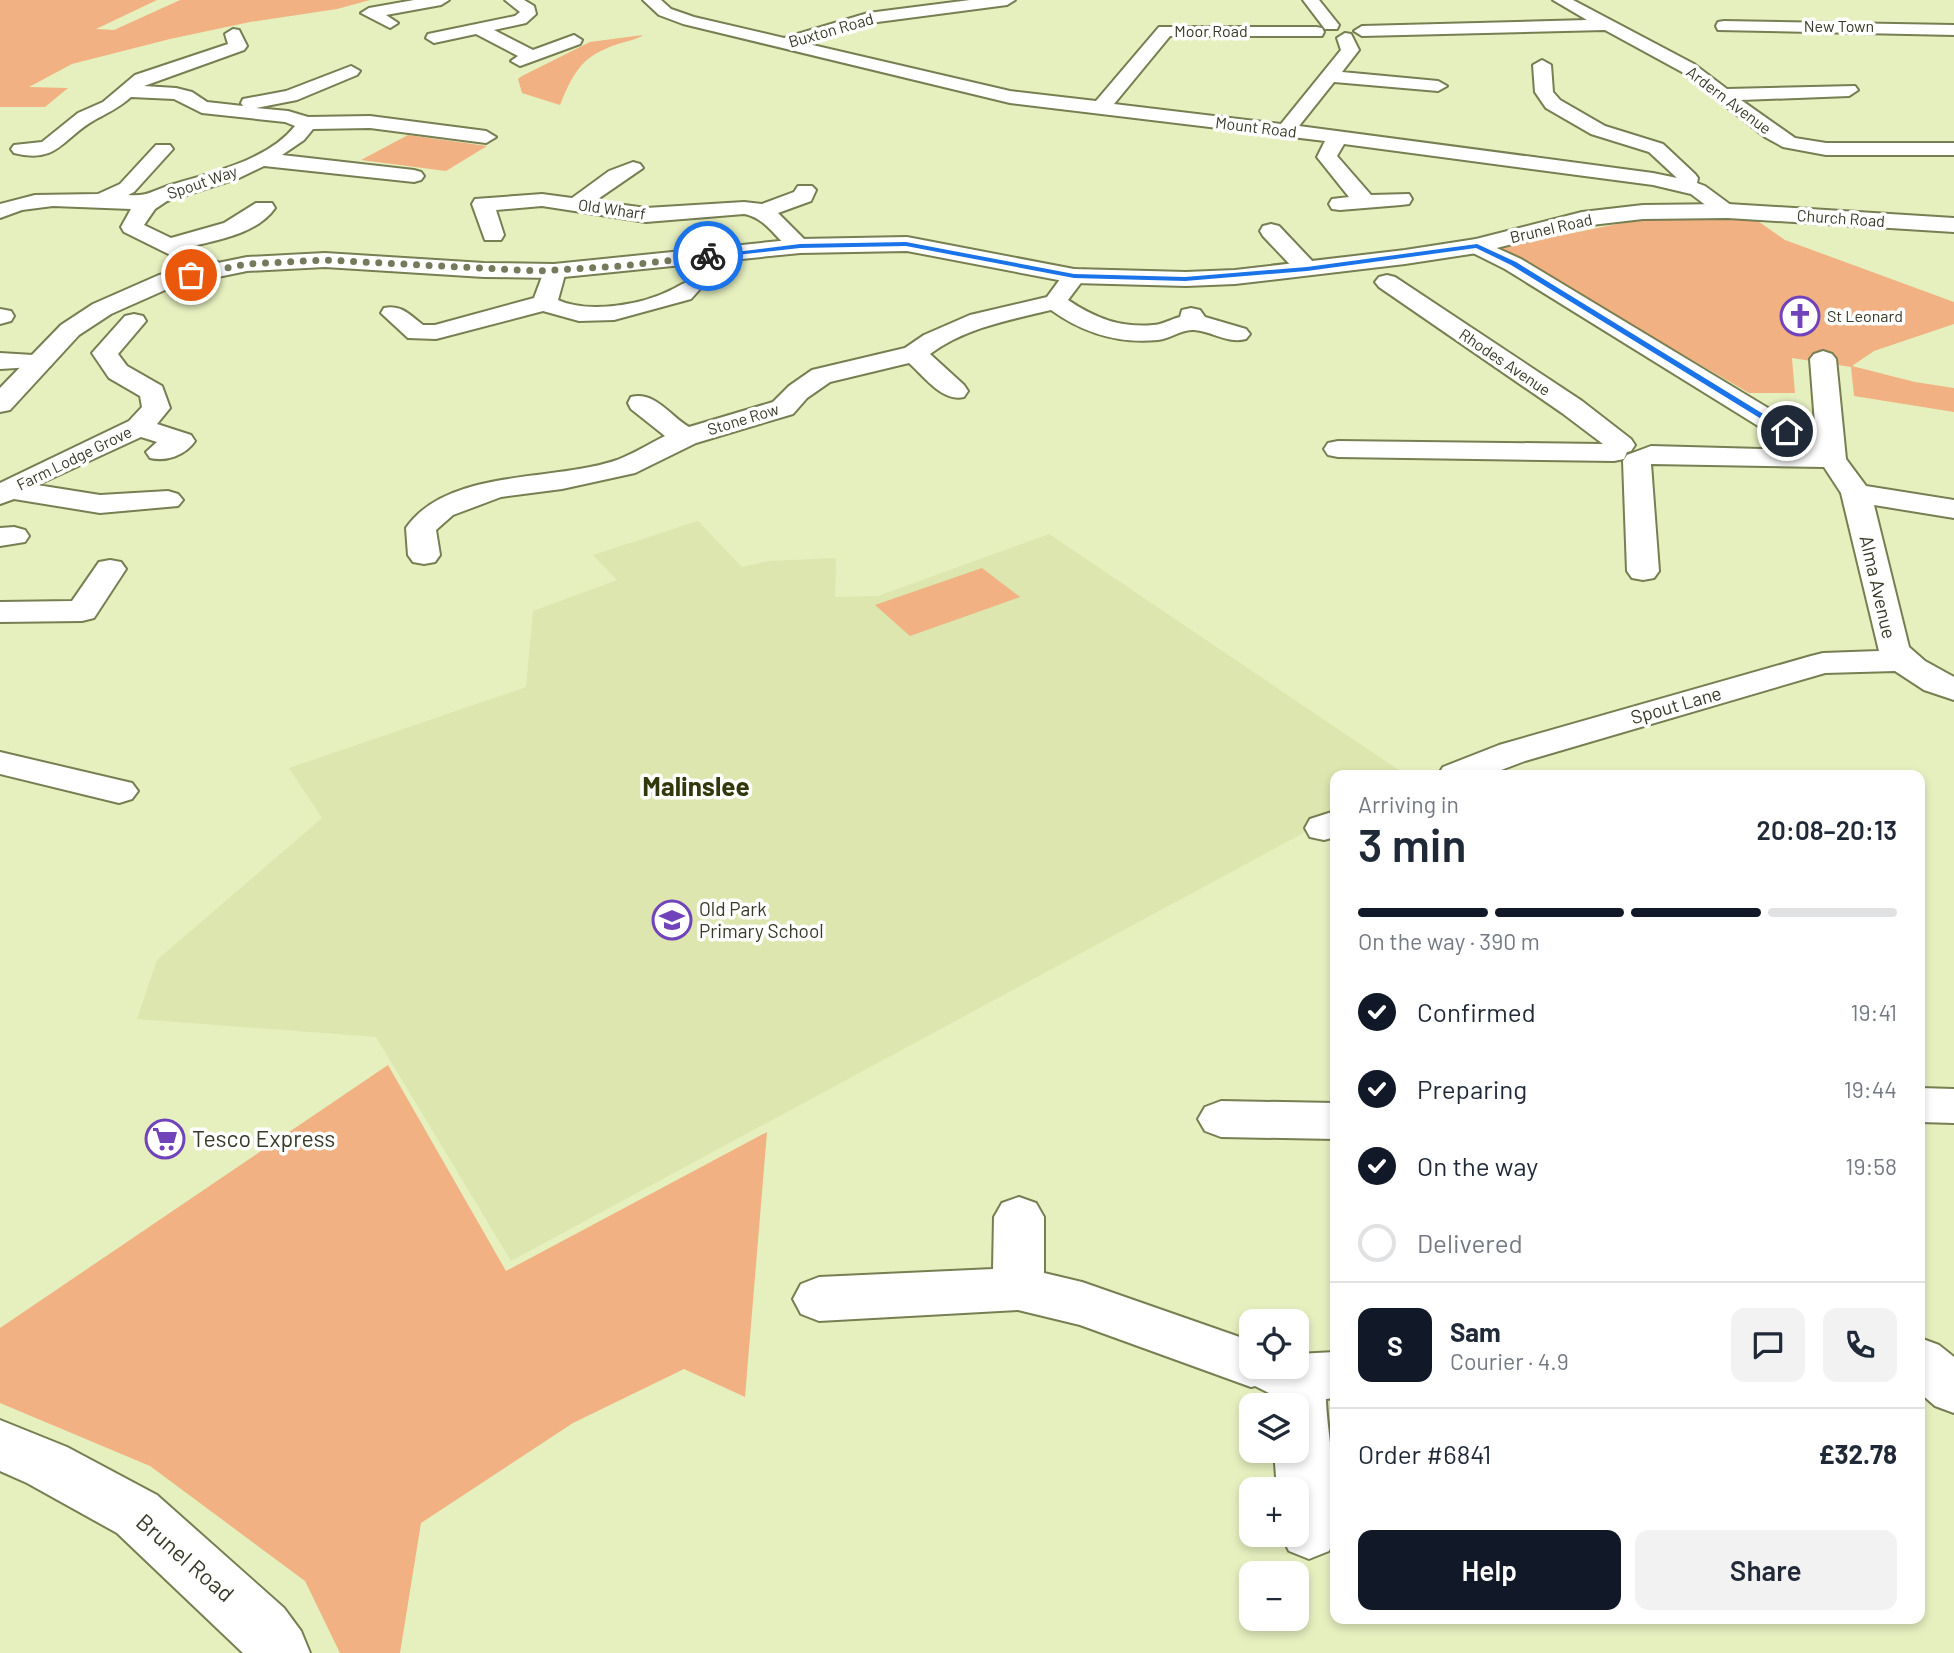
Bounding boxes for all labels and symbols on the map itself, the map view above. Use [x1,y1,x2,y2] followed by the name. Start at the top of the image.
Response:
[786,8,876,51] street label: Buxton Road
[1804,16,1874,35] street label: New Town
[1174,21,1248,40] street label: Moor Road
[1683,62,1775,138] street label: Ardern Avenue
[1214,112,1298,141] street label: Mount Road
[164,160,240,202] street label: Spout Way
[577,194,647,223] street label: Old Wharf
[1796,205,1886,230] street label: Church Road
[1508,209,1594,246] street label: Brunel Road
[673,221,743,291] courier
[161,245,221,305] pin
[1779,295,1821,337] church icon: St Leonard
[1827,306,1903,325] place label: St Leonard
[1456,324,1554,399] street label: Rhodes Avenue
[705,399,781,438] street label: Stone Row
[1757,401,1817,461] pin
[13,421,134,494] street label: Farm Lodge Grove
[1855,533,1902,641] street label: Alma Avenue
[1628,681,1724,728] street label: Spout Lane
[642,770,750,801] district label: Malinslee
[699,897,824,942] place label: Old Park Primary School
[651,899,693,941] school or university icon: Old Park Primary School
[144,1118,186,1160] supermarket icon: Tesco Express
[192,1124,335,1152] place label: Tesco Express
[131,1507,240,1607] street label: Brunel Road

